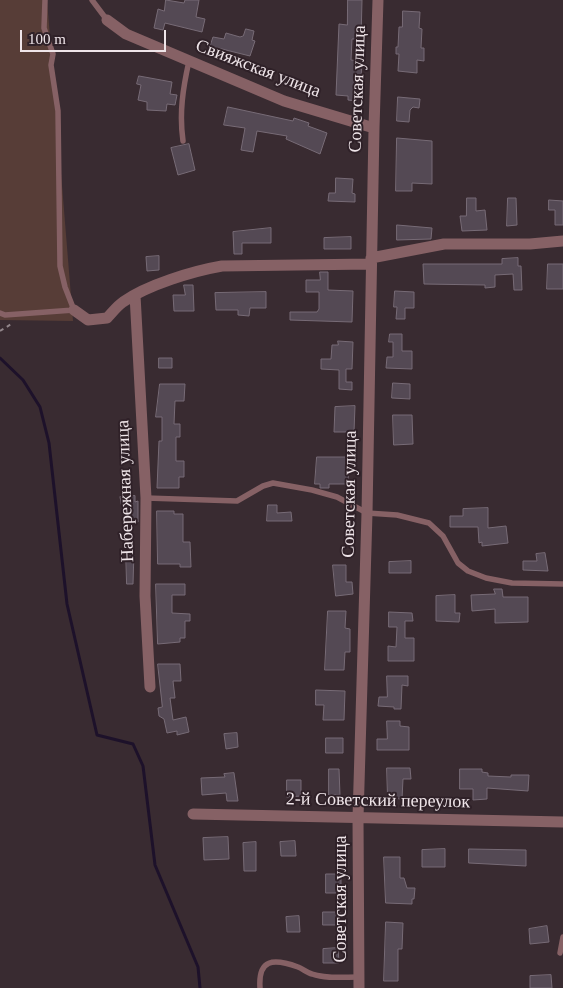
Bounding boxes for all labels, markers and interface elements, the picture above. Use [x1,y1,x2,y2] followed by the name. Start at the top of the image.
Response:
[22,20,169,52] scale bar
[345,25,371,153] street label: Советская улица
[28,31,66,47] text: 100 m
[192,35,324,103] street label: Свияжская улица
[113,420,139,562] street label: Набережная улица
[338,430,362,558] street label: Советская улица
[286,789,470,813] street label: 2-й Советский переулок
[330,835,352,963] street label: Советская улица

